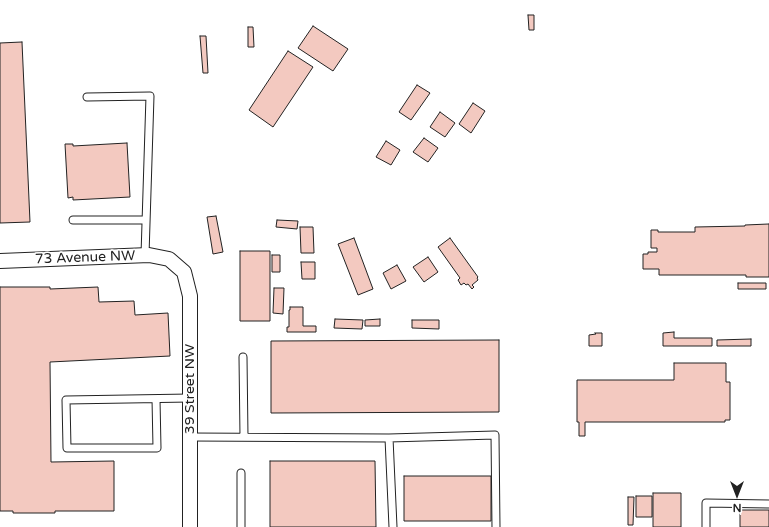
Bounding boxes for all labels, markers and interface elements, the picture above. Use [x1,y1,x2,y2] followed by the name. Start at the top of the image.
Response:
[35,248,135,268] street label: 73 Avenue NW
[182,344,198,434] street label: 39 Street NW
[717,475,757,515] north arrow
[733,501,741,514] text: N

